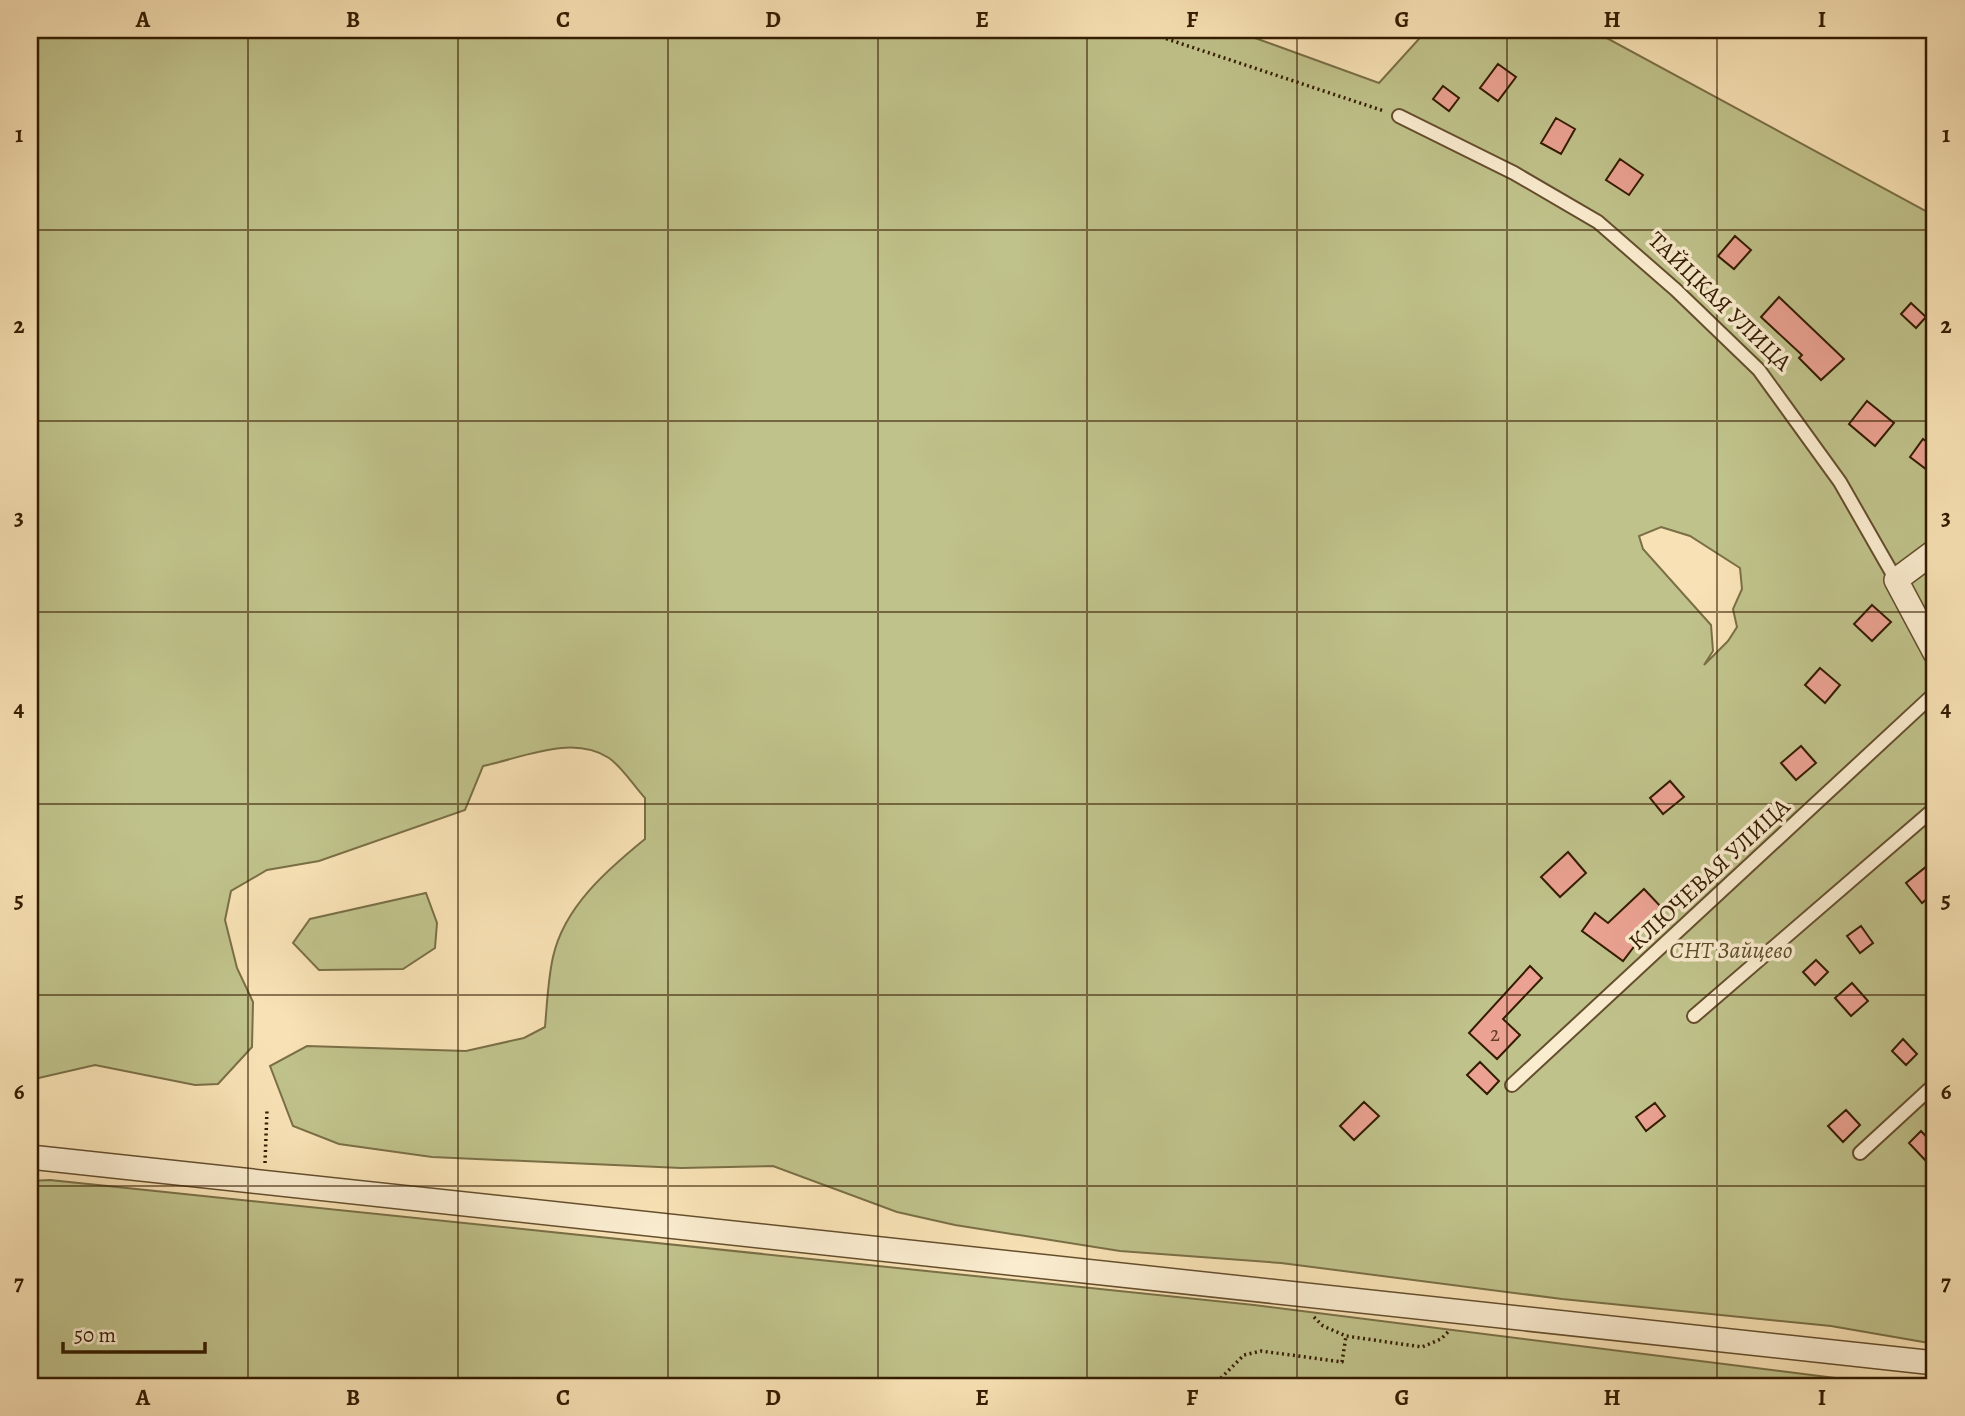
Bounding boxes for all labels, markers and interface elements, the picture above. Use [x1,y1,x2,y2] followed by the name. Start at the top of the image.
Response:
[135,4,151,35] text: A
[346,4,360,35] text: B
[556,4,570,35] text: C
[765,4,781,35] text: D
[975,4,989,35] text: E
[1186,4,1199,35] text: F
[1394,4,1410,35] text: G
[1603,4,1621,35] text: H
[1818,4,1826,35] text: I
[15,119,23,150] text: 1
[1942,119,1950,150] text: 1
[1641,224,1799,378] street label: ТАЙЦКАЯ УЛИЦА
[13,310,25,341] text: 2
[1940,310,1952,341] text: 2
[14,502,24,533] text: 3
[1941,502,1951,533] text: 3
[14,693,25,724] text: 4
[1941,693,1952,724] text: 4
[1621,790,1797,957] street label: КЛЮЧЕВАЯ УЛИЦА
[14,884,24,915] text: 5
[1941,884,1951,915] text: 5
[1669,934,1793,966] park label: СНТ Зайцево
[1490,1020,1500,1048] house number: 2
[14,1076,25,1107] text: 6
[1941,1076,1952,1107] text: 6
[14,1267,24,1298] text: 7
[1941,1267,1951,1298] text: 7
[63,1311,205,1355] scale bar
[74,1321,116,1349] text: 50 m
[135,1382,151,1413] text: A
[346,1382,360,1413] text: B
[556,1382,570,1413] text: C
[765,1382,781,1413] text: D
[975,1382,989,1413] text: E
[1186,1382,1199,1413] text: F
[1394,1382,1410,1413] text: G
[1603,1382,1621,1413] text: H
[1818,1382,1826,1413] text: I

